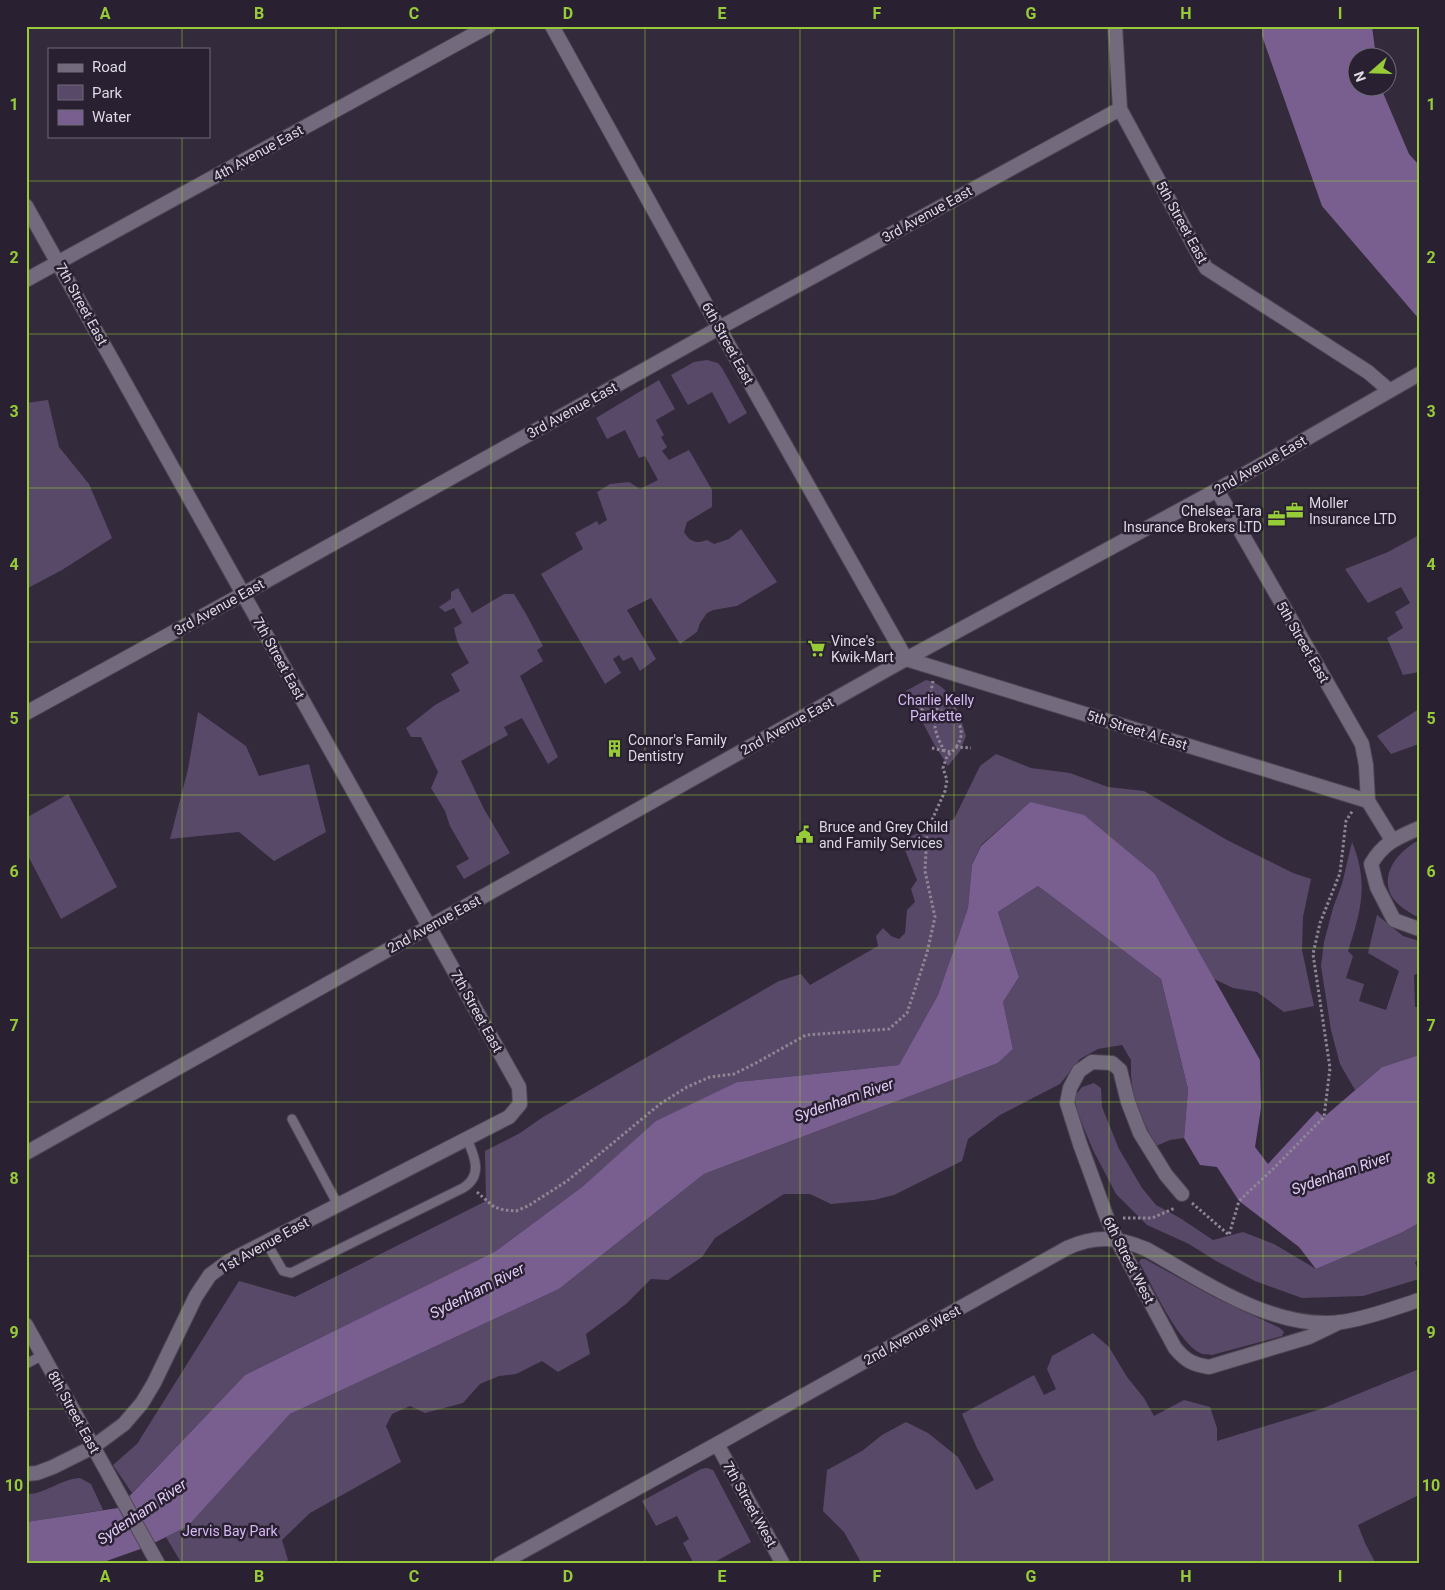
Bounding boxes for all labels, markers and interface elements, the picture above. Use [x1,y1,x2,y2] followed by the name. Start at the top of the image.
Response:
[100,4,111,23] text: A
[254,4,264,23] text: B
[409,4,419,23] text: C
[563,4,573,23] text: D
[718,4,727,23] text: E
[873,4,882,23] text: F
[1026,4,1037,23] text: G
[1180,4,1192,23] text: H
[1338,4,1342,23] text: I
[48,48,210,138] legend
[1348,48,1398,98] north arrow
[92,58,126,76] text: Road
[1351,69,1369,84] text: N
[92,84,123,102] text: Park
[9,95,19,114] text: 1
[1426,95,1436,114] text: 1
[92,108,131,126] text: Water
[210,121,306,184] street label: 4th Avenue East
[1153,178,1211,266] street label: 5th Street East
[879,182,975,245] street label: 3rd Avenue East
[9,248,19,267] text: 2
[1426,248,1436,267] text: 2
[53,260,111,348] street label: 7th Street East
[699,299,757,387] street label: 6th Street East
[524,378,620,441] street label: 3rd Avenue East
[9,402,19,421] text: 3
[1426,402,1436,421] text: 3
[1211,432,1309,498] street label: 2nd Avenue East
[1309,495,1397,527] place label: Moller Insurance LTD
[1285,501,1305,521] office icon: Moller Insurance LTD
[1123,503,1262,535] place label: Chelsea-Tara Insurance Brokers LTD
[1266,509,1286,529] office icon: Chelsea-Tara Insurance Brokers LTD
[9,555,19,574] text: 4
[1426,555,1436,574] text: 4
[171,575,267,638] street label: 3rd Avenue East
[1273,598,1333,686] street label: 5th Street East
[250,614,308,702] street label: 7th Street East
[831,633,894,665] place label: Vince's Kwik-Mart
[807,639,827,659] supermarket icon: Vince's Kwik-Mart
[898,692,975,724] park label: Charlie Kelly Parkette
[738,694,837,758] street label: 2nd Avenue East
[1085,707,1189,753] street label: 5th Street A East
[9,709,19,728] text: 5
[1426,709,1436,728] text: 5
[628,732,727,764] place label: Connor's Family Dentistry
[604,738,624,758] building icon: Connor's Family Dentistry
[819,819,948,851] place label: Bruce and Grey Child and Family Services
[795,825,815,845] public building icon: Bruce and Grey Child and Family Services
[9,862,19,881] text: 6
[1426,862,1436,881] text: 6
[385,892,484,956] street label: 2nd Avenue East
[448,967,506,1055] street label: 7th Street East
[9,1016,19,1035] text: 7
[1426,1016,1436,1035] text: 7
[792,1074,897,1125] water label: Sydenham River
[1289,1147,1394,1198] water label: Sydenham River
[9,1169,19,1188] text: 8
[1426,1169,1436,1188] text: 8
[216,1214,312,1276] street label: 1st Avenue East
[1100,1214,1158,1307] street label: 6th Street West
[427,1259,528,1323] water label: Sydenham River
[861,1302,963,1368] street label: 2nd Avenue West
[9,1323,19,1342] text: 9
[1426,1323,1436,1342] text: 9
[45,1368,103,1456] street label: 8th Street East
[720,1458,780,1550] street label: 7th Street West
[94,1475,191,1549] water label: Sydenham River
[5,1476,23,1495] text: 10
[1422,1476,1440,1495] text: 10
[182,1523,279,1539] park label: Jervis Bay Park
[100,1567,111,1586] text: A
[254,1567,264,1586] text: B
[409,1567,419,1586] text: C
[563,1567,573,1586] text: D
[718,1567,727,1586] text: E
[873,1567,882,1586] text: F
[1026,1567,1037,1586] text: G
[1180,1567,1192,1586] text: H
[1338,1567,1342,1586] text: I

